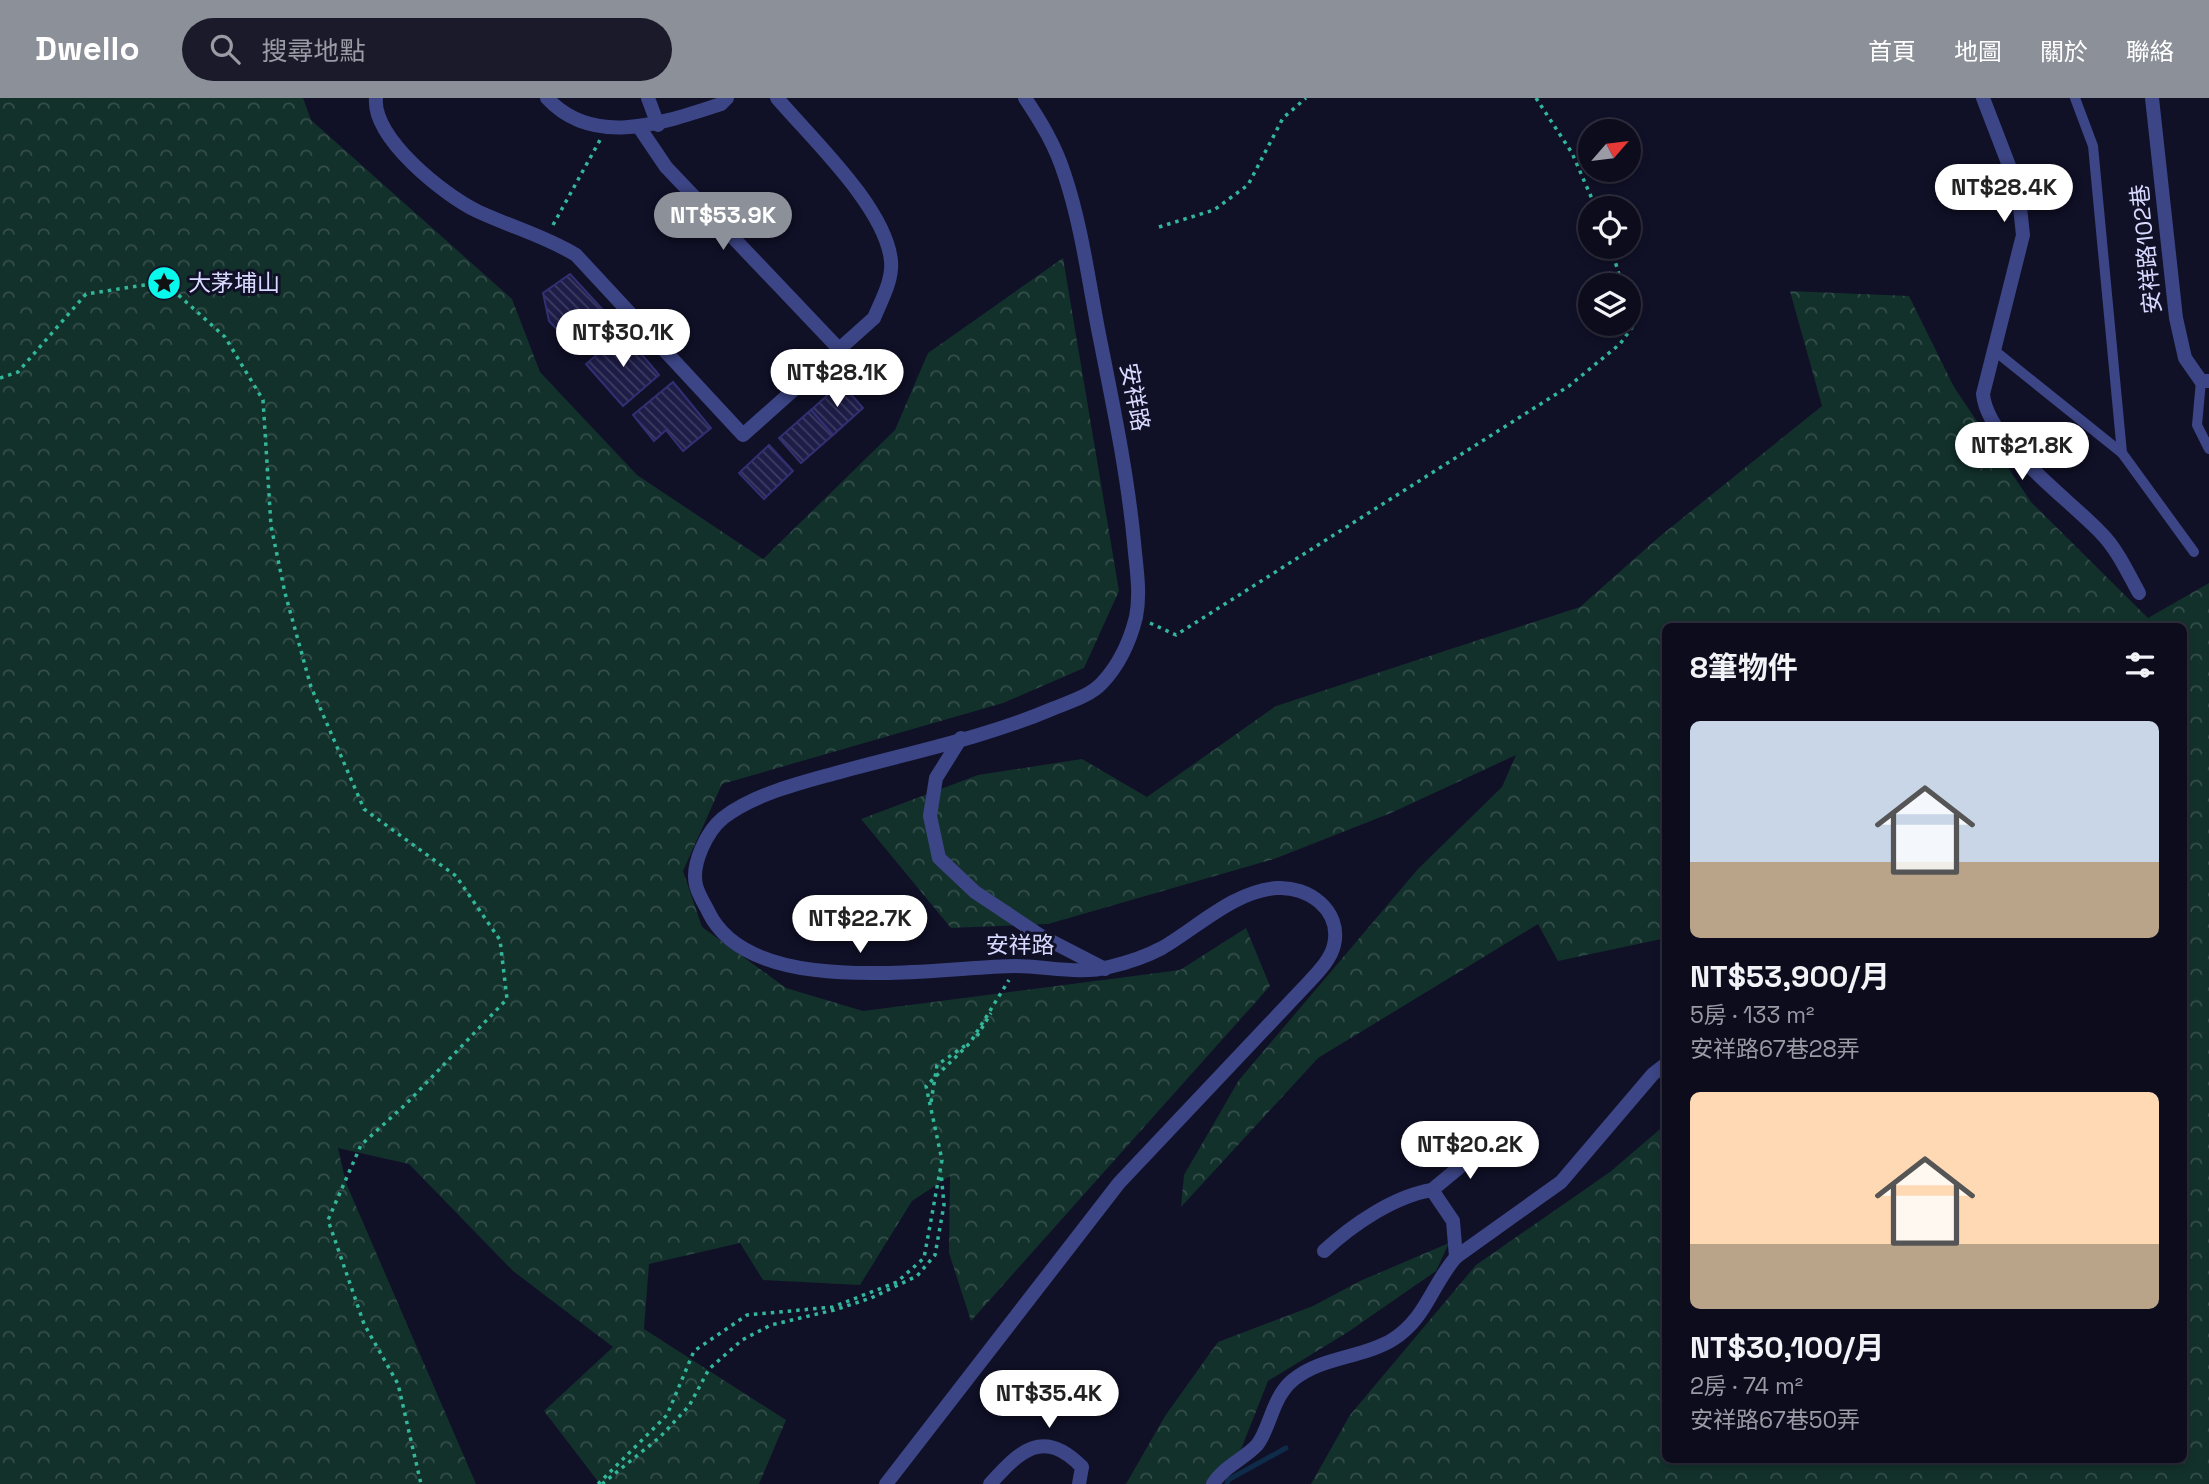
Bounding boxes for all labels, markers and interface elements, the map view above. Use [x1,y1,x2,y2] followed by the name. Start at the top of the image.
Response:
[182,18,672,81] search box
[35,28,140,70] text: Dwello
[206,30,244,68] icon: search
[262,34,366,68] text: 搜尋地點
[1868,36,1916,67] text: 首頁
[1954,36,2002,67] text: 地圖
[2040,36,2088,67] text: 關於
[2126,36,2174,67] text: 聯絡
[1578,119,1642,182] north arrow
[1578,119,1641,336] map controls
[1932,164,2076,224] pin: NT$28.4K
[1951,172,2057,202] text: NT$28.4K
[2124,183,2168,315] street label: 安祥路102巷
[651,192,795,252] pin: NT$53.9K
[1578,196,1641,259] button: locate
[670,200,776,230] text: NT$53.9K
[145,264,183,302] place icon: 大茅埔山
[188,268,280,298] place label: 大茅埔山
[1578,273,1641,336] button: layers
[551,310,695,369] pin: NT$30.1K
[572,317,674,347] text: NT$30.1K
[765,350,909,409] pin: NT$28.1K
[787,357,887,387] text: NT$28.1K
[1114,360,1156,434] street label: 安祥路
[1950,422,2094,482] pin: NT$21.8K
[1971,430,2073,460] text: NT$21.8K
[2121,646,2159,684] icon: filters
[1690,648,1798,687] text: 8筆物件
[1862,767,1988,893] icon: home
[788,896,932,955] pin: NT$22.7K
[808,903,912,933] text: NT$22.7K
[986,930,1055,960] street label: 安祥路
[1690,957,1890,996] text: NT$53,900/月
[1690,1000,1814,1030] text: 5房 · 133 m²
[1690,1034,1860,1064] text: 安祥路67巷28弄
[1398,1122,1542,1181] pin: NT$20.2K
[1417,1129,1523,1159] text: NT$20.2K
[1862,1138,1988,1264] icon: home
[1690,1328,1885,1367] text: NT$30,100/月
[977,1370,1121,1430] pin: NT$35.4K
[1690,1371,1803,1401] text: 2房 · 74 m²
[996,1378,1102,1408] text: NT$35.4K
[1690,1405,1860,1435] text: 安祥路67巷50弄

